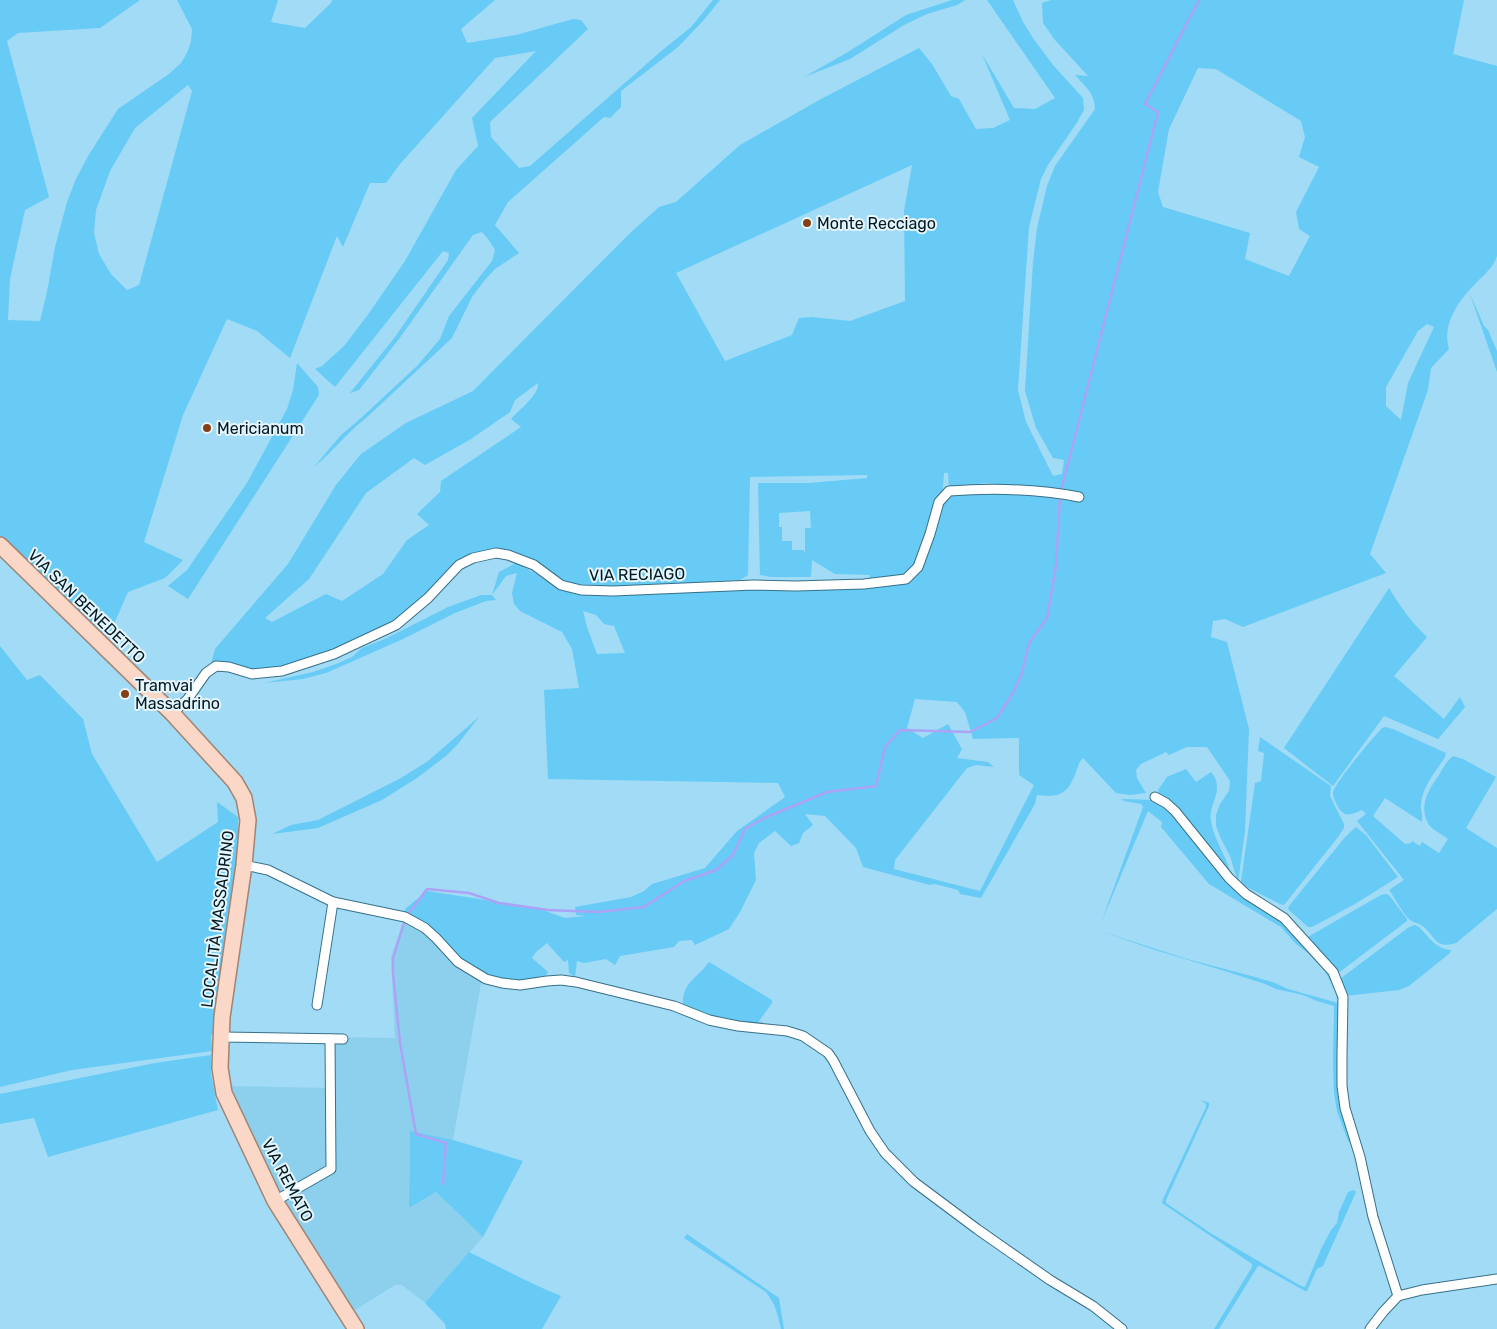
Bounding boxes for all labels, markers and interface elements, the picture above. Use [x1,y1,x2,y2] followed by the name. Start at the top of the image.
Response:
[817,214,936,233] place label: Monte Recciago
[801,217,813,229] marker: Monte Recciago
[217,419,304,438] place label: Mericianum
[201,422,213,434] marker: Mericianum
[24,545,149,667] street label: VIA SAN BENEDETTO
[589,564,685,585] street label: VIA RECIAGO
[135,676,220,713] place label: Tramvai Massadrino
[119,688,131,700] marker: Tramvai Massadrino
[197,829,238,1009] street label: LOCALITÀ MASSADRINO
[258,1135,317,1225] street label: VIA REMATO

